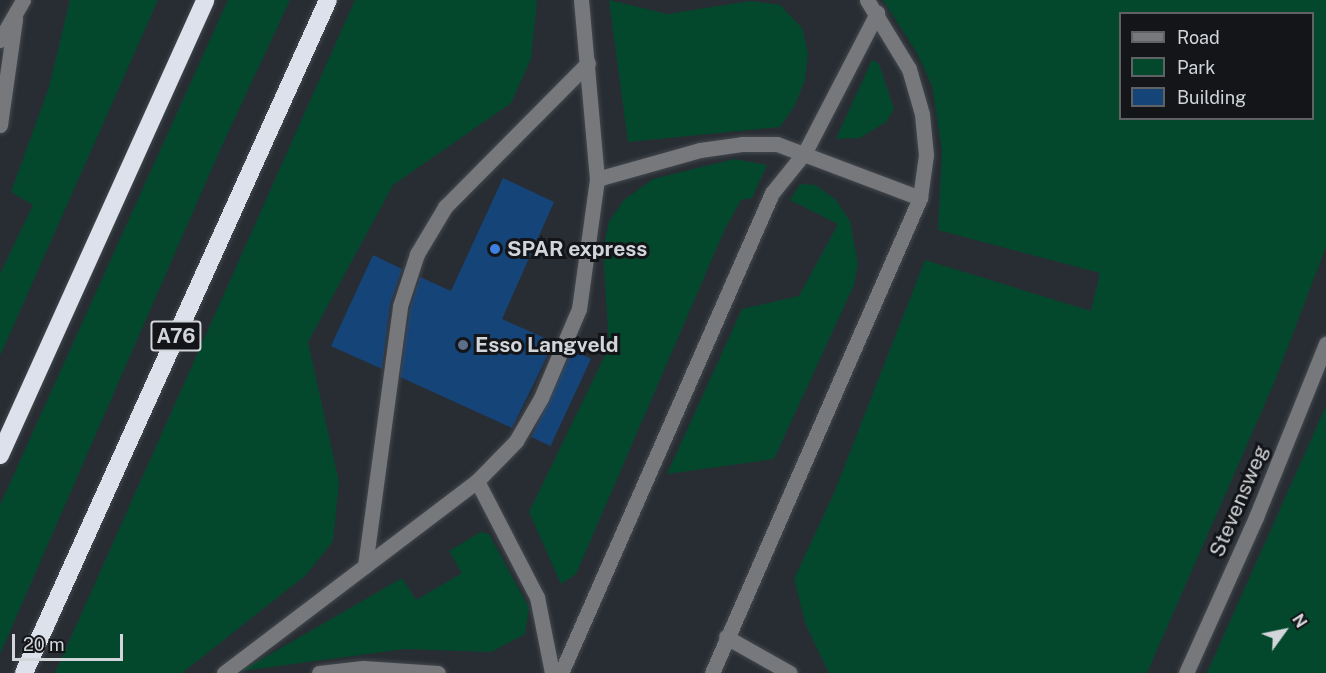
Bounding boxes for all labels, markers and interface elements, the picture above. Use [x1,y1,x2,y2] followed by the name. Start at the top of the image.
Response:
[1119,12,1314,120] legend
[1177,27,1220,48] text: Road
[1177,57,1215,78] text: Park
[1177,87,1246,108] text: Building
[507,236,647,262] place label: SPAR express
[488,242,502,256] marker: SPAR express
[149,319,203,353] road number: A76
[475,332,619,358] place label: Esso Langveld
[456,338,470,352] marker: Esso Langveld
[1204,441,1274,561] street label: Stevensweg
[1254,601,1314,661] north arrow
[1288,610,1311,631] text: N
[15,622,126,660] scale bar
[23,634,65,655] text: 20 m

